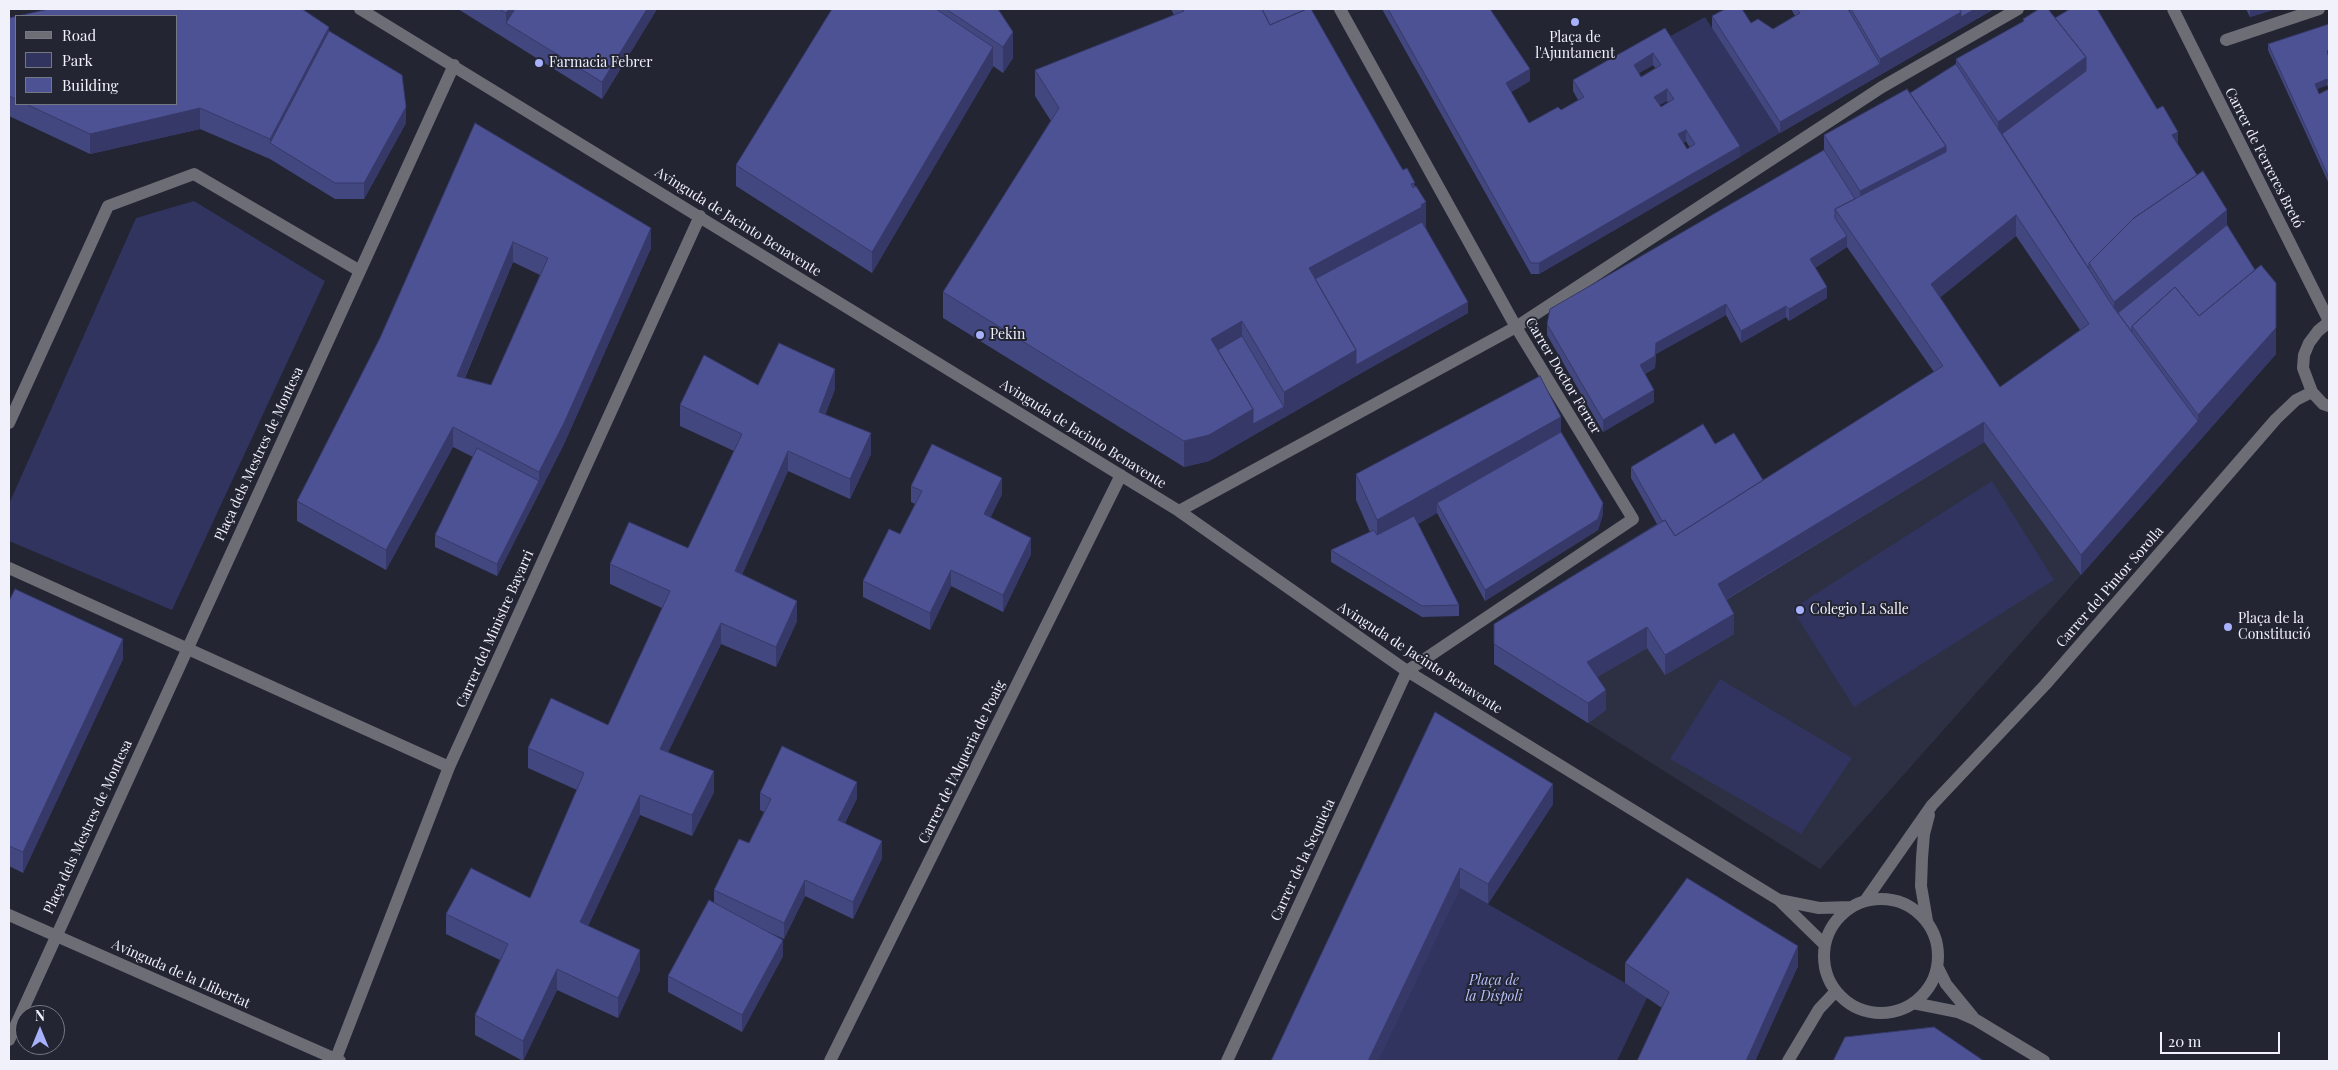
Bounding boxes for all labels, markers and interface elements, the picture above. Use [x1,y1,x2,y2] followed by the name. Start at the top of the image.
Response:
[15,15,178,105] legend
[1569,16,1581,28] marker: Plaça de l'Ajuntament
[62,25,96,45] text: Road
[1535,30,1615,62] place label: Plaça de l'Ajuntament
[62,50,93,70] text: Park
[549,55,653,71] place label: Farmacia Febrer
[533,57,545,69] marker: Farmacia Febrer
[62,75,118,95] text: Building
[2221,85,2307,231] street label: Carrer de Ferreres Bretó
[652,164,824,280] street label: Avinguda de Jacinto Benavente
[1522,315,1604,437] street label: Carrer Doctor Ferrer
[990,327,1025,343] place label: Pekin
[974,329,986,341] marker: Pekin
[211,364,307,544] street label: Plaça dels Mestres de Montesa
[997,376,1169,492] street label: Avinguda de Jacinto Benavente
[2053,523,2167,651] street label: Carrer del Pintor Sorolla
[453,548,537,710] street label: Carrer del Ministre Bayarri
[1335,598,1505,718] street label: Avinguda de Jacinto Benavente
[1810,602,1909,618] place label: Colegio La Salle
[1794,604,1806,616] marker: Colegio La Salle
[2238,611,2311,644] place label: Plaça de la Constitució
[2222,621,2234,633] marker: Plaça de la Constitució
[915,678,1009,846] street label: Carrer de l'Alqueria de Poaig
[40,737,136,917] street label: Plaça dels Mestres de Montesa
[1267,796,1339,924] street label: Carrer de la Sequieta
[109,936,253,1012] street label: Avinguda de la Llibertat
[1465,973,1523,1006] park label: Plaça de la Díspoli
[15,1005,65,1055] north arrow
[35,1006,45,1025] text: N
[2163,1022,2283,1054] scale bar
[2168,1031,2201,1051] text: 20 m

